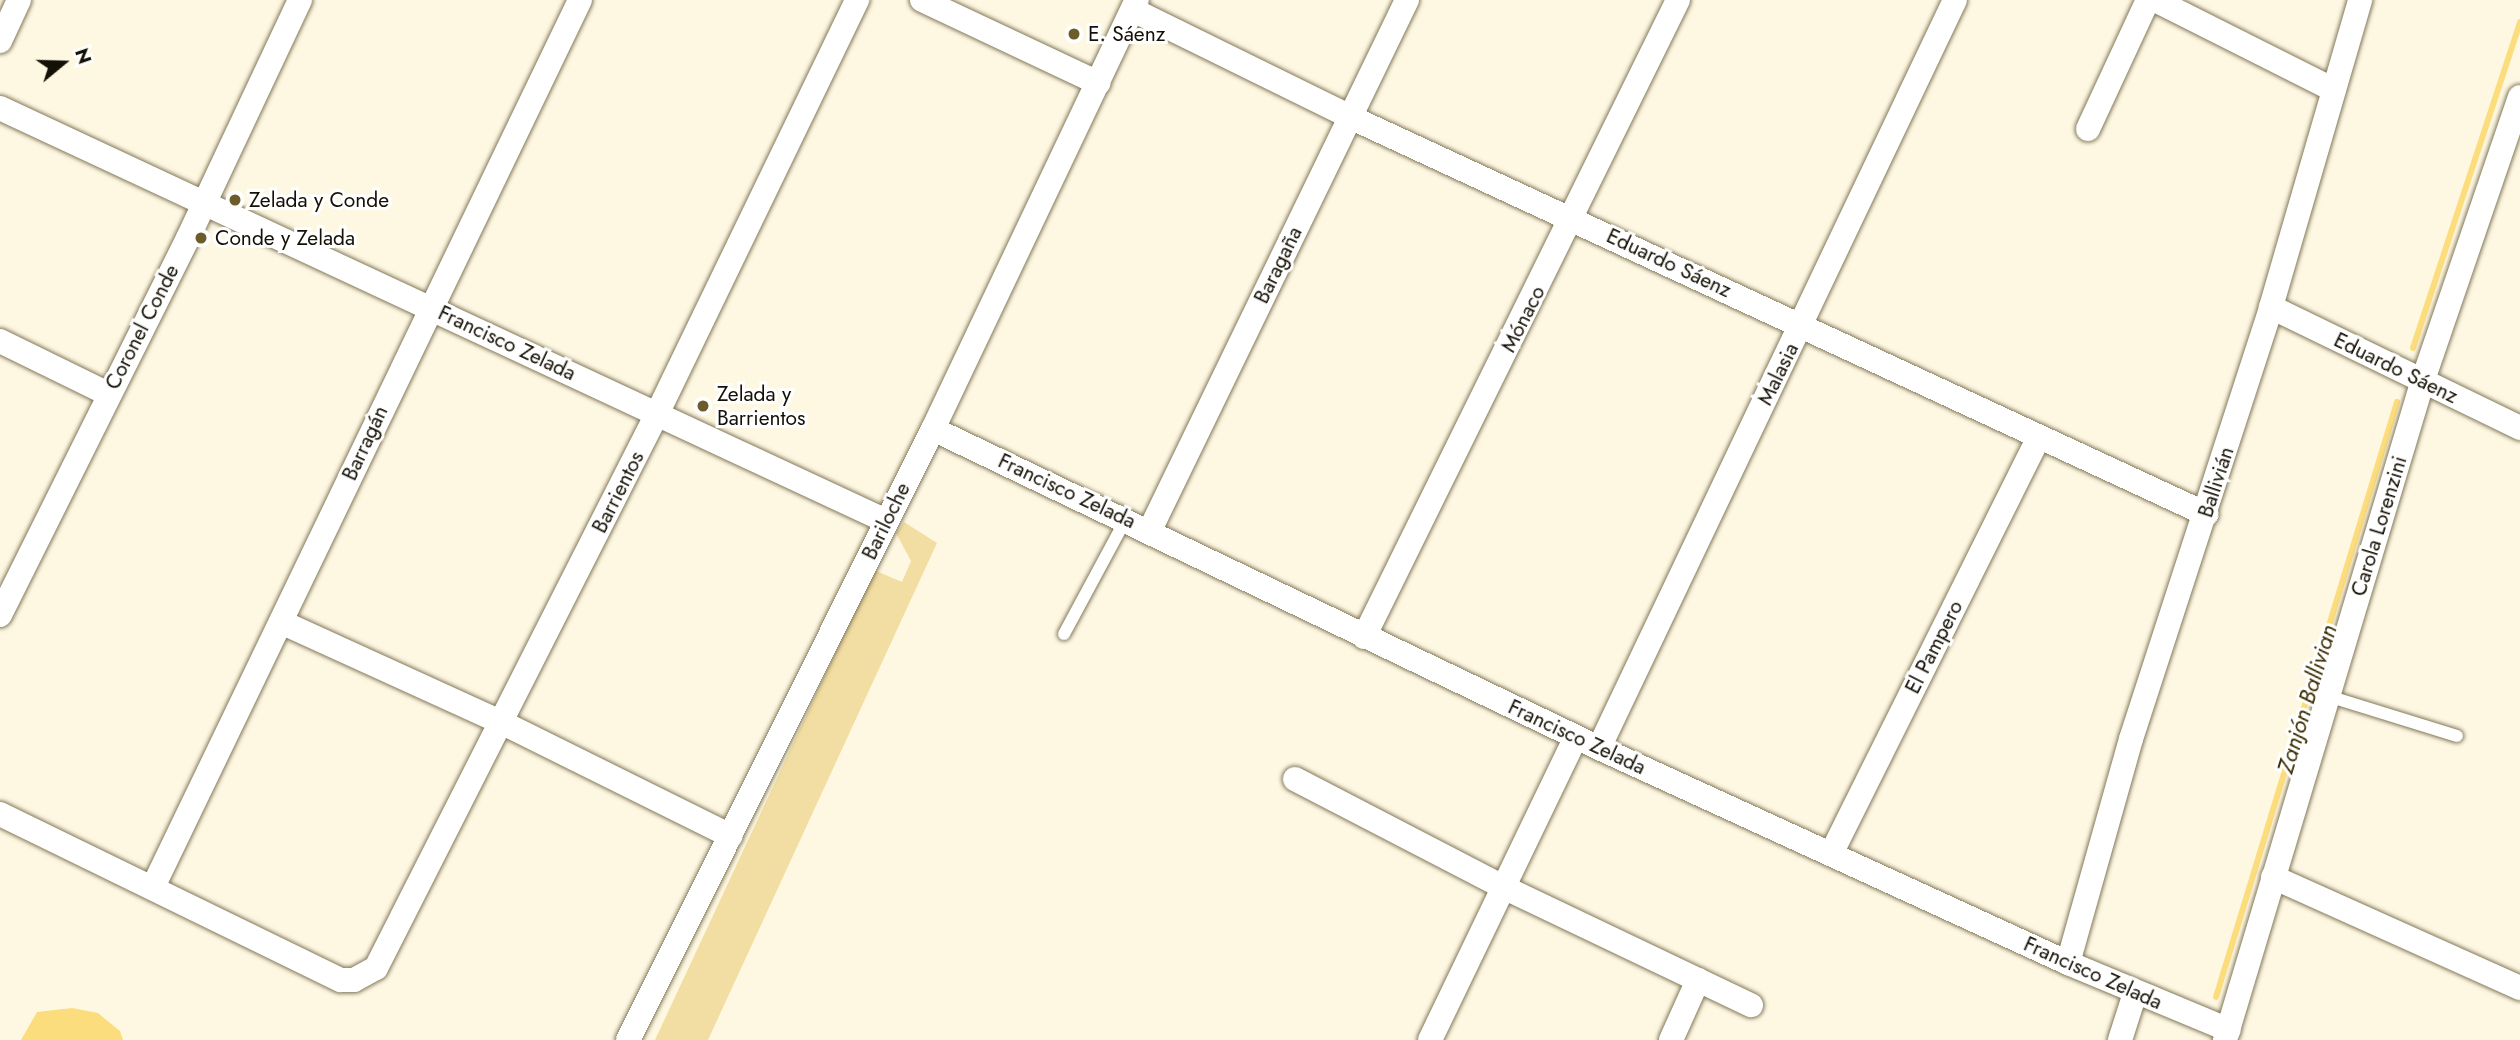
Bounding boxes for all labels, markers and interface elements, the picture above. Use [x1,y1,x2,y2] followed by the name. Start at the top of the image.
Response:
[1088,21,1165,47] place label: E. Sáenz
[1066,26,1082,42] marker: E. Sáenz
[28,28,98,98] north arrow
[68,44,99,68] text: N
[249,187,389,213] place label: Zelada y Conde
[227,192,243,208] marker: Zelada y Conde
[1249,222,1307,308] street label: Baragaña
[1603,223,1735,303] street label: Eduardo Sáenz
[215,225,355,251] place label: Conde y Zelada
[193,230,209,246] marker: Conde y Zelada
[100,260,184,394] street label: Coronel Conde
[1496,282,1550,356] street label: Mónaco
[434,300,580,386] street label: Francisco Zelada
[2330,327,2462,409] street label: Eduardo Sáenz
[1752,339,1804,409] street label: Malasia
[717,381,805,431] place label: Zelada y Barrientos
[695,398,711,414] marker: Zelada y Barrientos
[337,402,393,484] street label: Barragán
[2193,443,2239,521] street label: Ballivián
[587,447,649,537] street label: Barrientos
[994,448,1140,534] street label: Francisco Zelada
[2346,453,2412,599] street label: Carola Lorenzini
[857,478,915,564] street label: Bariloche
[1900,596,1968,698] street label: El Pampero
[2271,621,2343,777] water label: Zanjón Ballivian
[1504,694,1650,780] street label: Francisco Zelada
[2020,931,2166,1015] street label: Francisco Zelada

